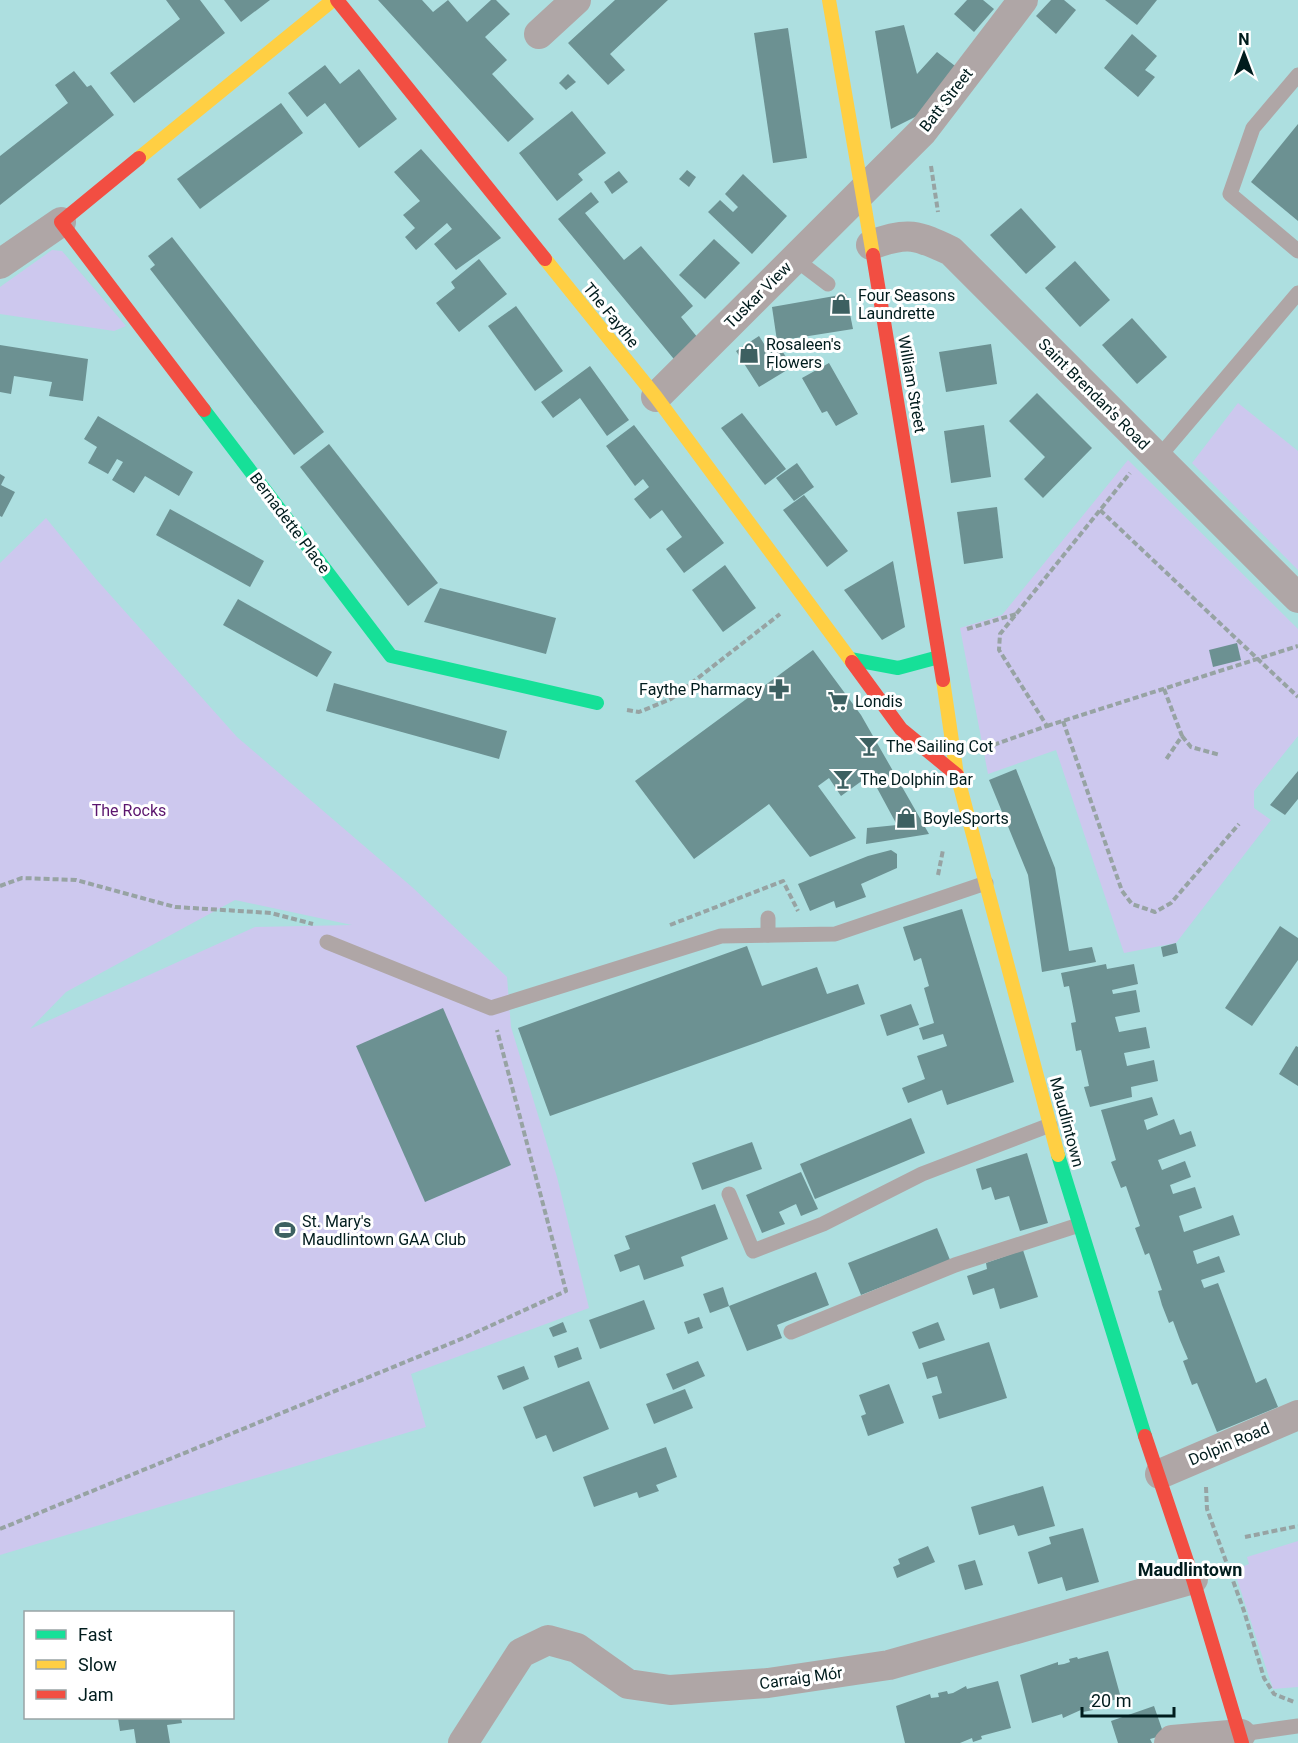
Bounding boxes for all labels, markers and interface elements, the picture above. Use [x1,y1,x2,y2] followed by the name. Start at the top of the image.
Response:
[1214,24,1274,84] north arrow
[1238,30,1250,49] text: N
[915,64,977,136] street label: Batt Street
[721,258,795,332] street label: Tuskar View
[579,279,643,351] street label: The Faythe
[858,286,955,323] place label: Four Seasons Laundrette
[829,292,853,316] shop icon: Four Seasons Laundrette
[894,334,930,434] street label: William Street
[1034,334,1154,454] street label: Saint Brendan's Road
[766,335,841,372] place label: Rosaleen's Flowers
[737,341,761,365] shop icon: Rosaleen's Flowers
[246,469,334,577] street label: Bernadette Place
[767,677,791,701] pharmacy icon: Faythe Pharmacy
[639,680,762,699] place label: Faythe Pharmacy
[826,689,850,713] supermarket icon: Londis
[855,692,903,711] place label: Londis
[857,734,881,758] bar icon: The Sailing Cot
[886,737,993,756] place label: The Sailing Cot
[831,767,855,791] bar icon: The Dolphin Bar
[860,770,973,789] place label: The Dolphin Bar
[92,801,166,820] park label: The Rocks
[894,806,918,830] shop icon: BoyleSports
[923,809,1009,828] place label: BoyleSports
[1046,1075,1088,1169] street label: Maudlintown
[302,1212,466,1249] place label: St. Mary's Maudlintown GAA Club
[273,1218,297,1242] sports icon: St. Mary's Maudlintown GAA Club
[1186,1418,1272,1470] street label: Dolpin Road
[1138,1559,1242,1580] district label: Maudlintown
[24,1611,234,1719] legend
[78,1624,113,1645] text: Fast
[78,1654,117,1675] text: Slow
[758,1663,844,1693] street label: Carraig Mór
[1082,1680,1174,1718] scale bar
[78,1684,114,1705] text: Jam
[1091,1690,1131,1711] text: 20 m

